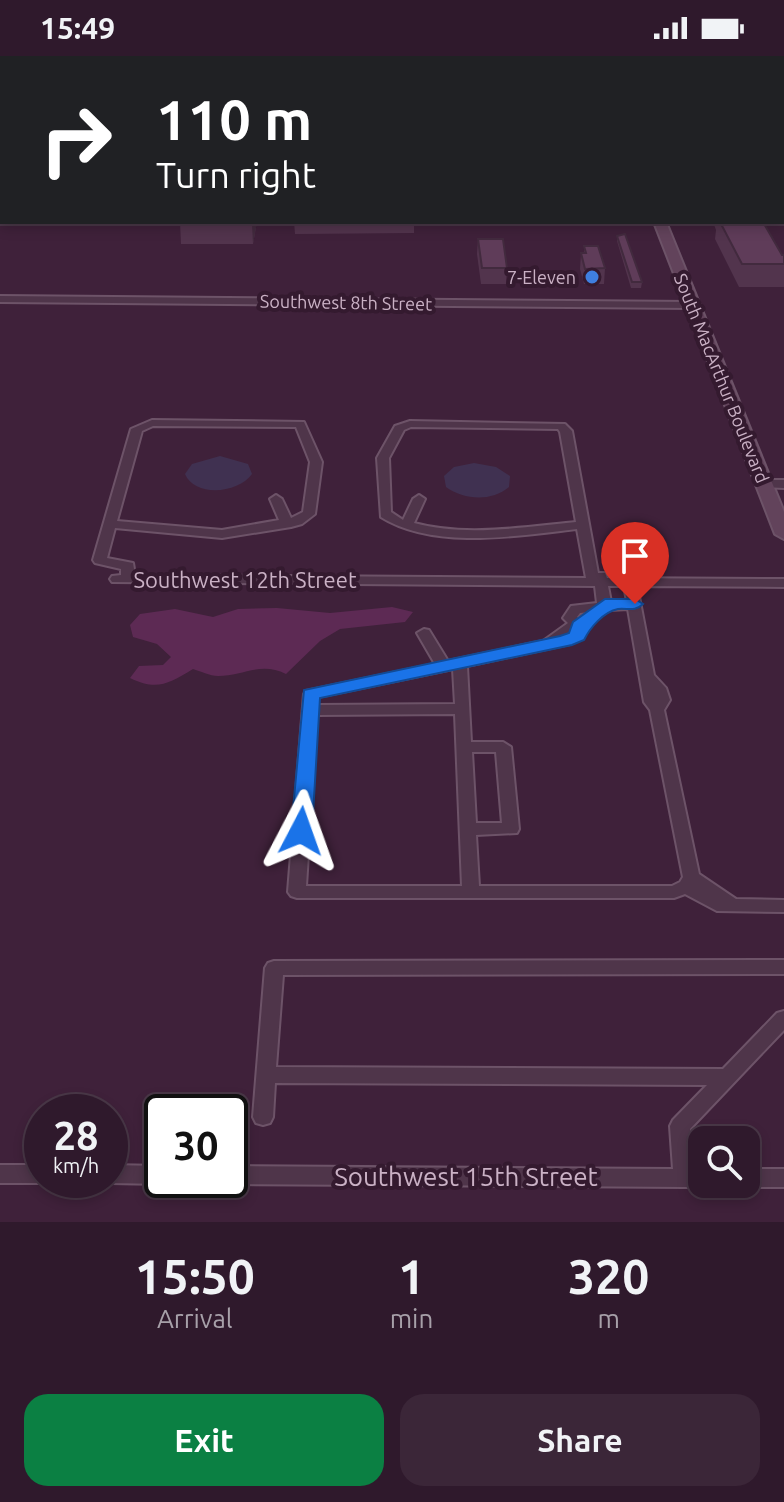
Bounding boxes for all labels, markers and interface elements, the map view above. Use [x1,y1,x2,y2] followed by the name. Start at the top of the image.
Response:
[40,11,115,45] text: 15:49
[24,88,128,192] icon: right
[156,88,312,151] text: 110 m
[156,154,316,195] text: Turn right
[507,267,576,287] place label: 7-Eleven
[583,268,601,286] marker: 7-Eleven
[671,270,773,486] street label: South MacArthur Boulevard
[260,290,432,314] street label: Southwest 8th Street
[601,522,669,604] pin
[613,534,657,578] icon: arrive
[133,567,357,592] street label: Southwest 12th Street
[259,789,343,873] position arrow
[144,1094,248,1198] speed limit sign: 30
[53,1113,99,1158] text: 28
[688,1126,760,1198] map controls
[688,1126,760,1198] button: search
[53,1154,99,1177] text: km/h
[334,1162,598,1191] street label: Southwest 15th Street
[135,1249,255,1303] text: 15:50
[398,1249,425,1303] text: 1
[568,1249,649,1303] text: 320
[157,1304,233,1333] text: Arrival
[390,1304,433,1333] text: min
[597,1304,620,1333] text: m
[24,1394,384,1486] button: Exit
[400,1394,760,1486] button: Share

